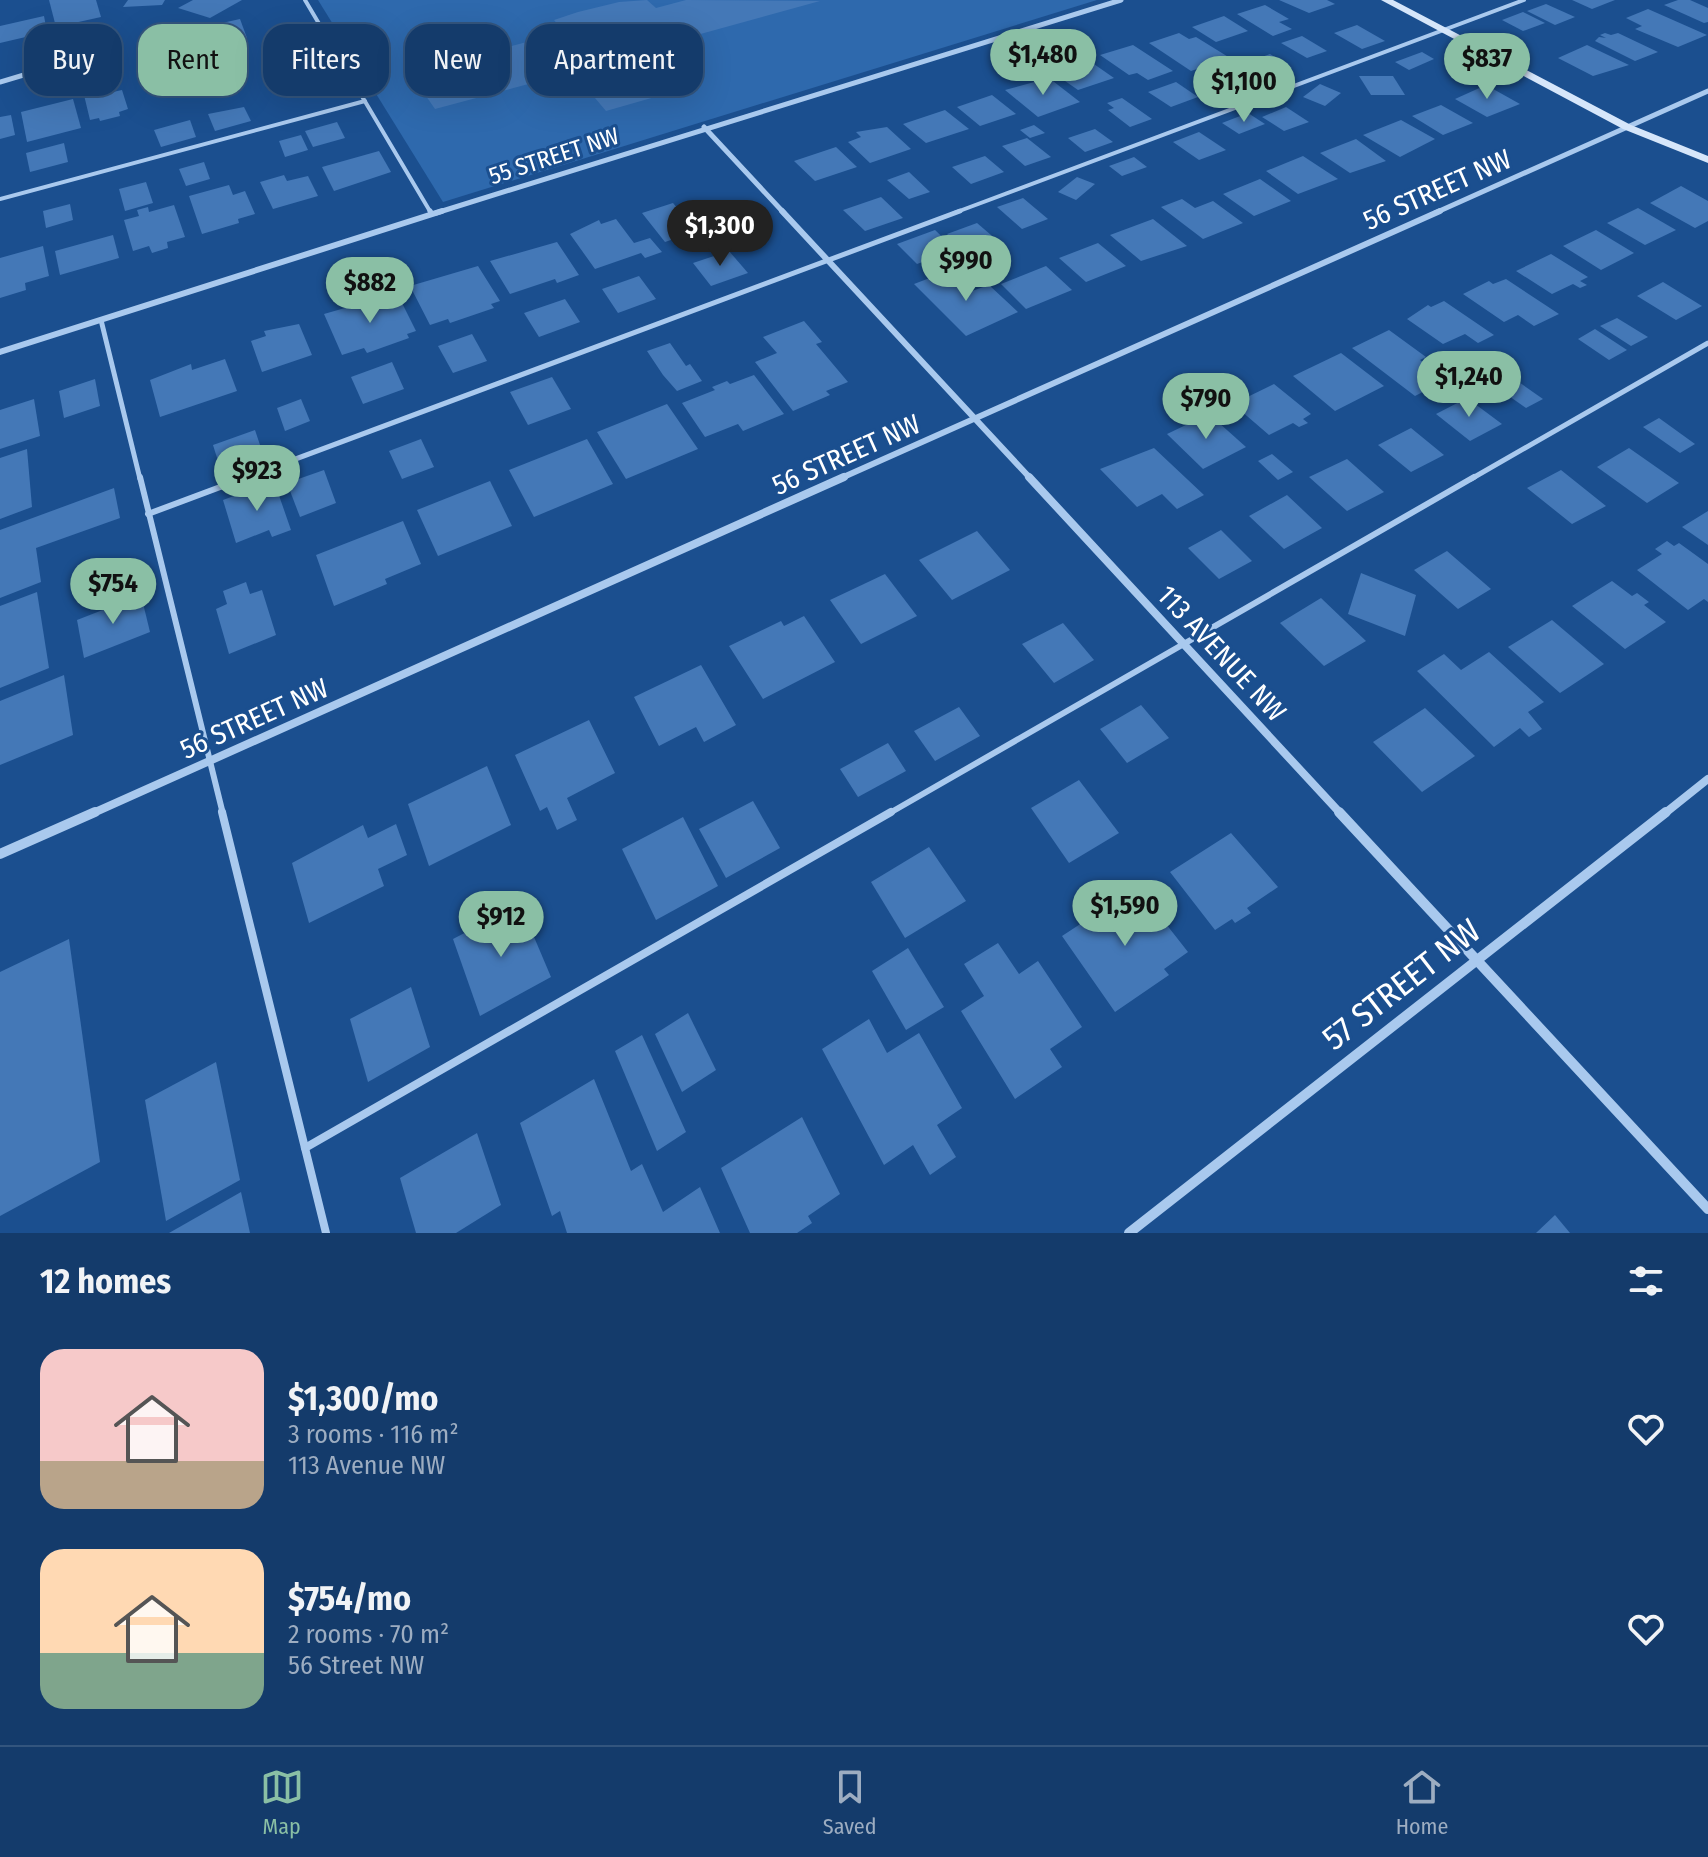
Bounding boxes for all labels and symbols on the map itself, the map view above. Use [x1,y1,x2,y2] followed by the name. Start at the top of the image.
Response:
[978,29,1108,97] pin: $1,480
[1440,33,1534,101] pin: $837
[1179,56,1309,124] pin: $1,100
[486,122,623,190] street label: 55 STREET NW
[1358,142,1516,237] street label: 56 STREET NW
[655,200,785,268] pin: $1,300
[919,235,1013,303] pin: $990
[323,257,417,325] pin: $882
[1404,351,1534,419] pin: $1,240
[1159,373,1253,441] pin: $790
[767,407,925,502] street label: 56 STREET NW
[210,445,304,513] pin: $923
[66,558,160,626] pin: $754
[1150,579,1293,728] street label: 113 AVENUE NW
[175,671,333,766] street label: 56 STREET NW
[1060,880,1190,948] pin: $1,590
[454,891,548,959] pin: $912
[1314,910,1488,1059] street label: 57 STREET NW

